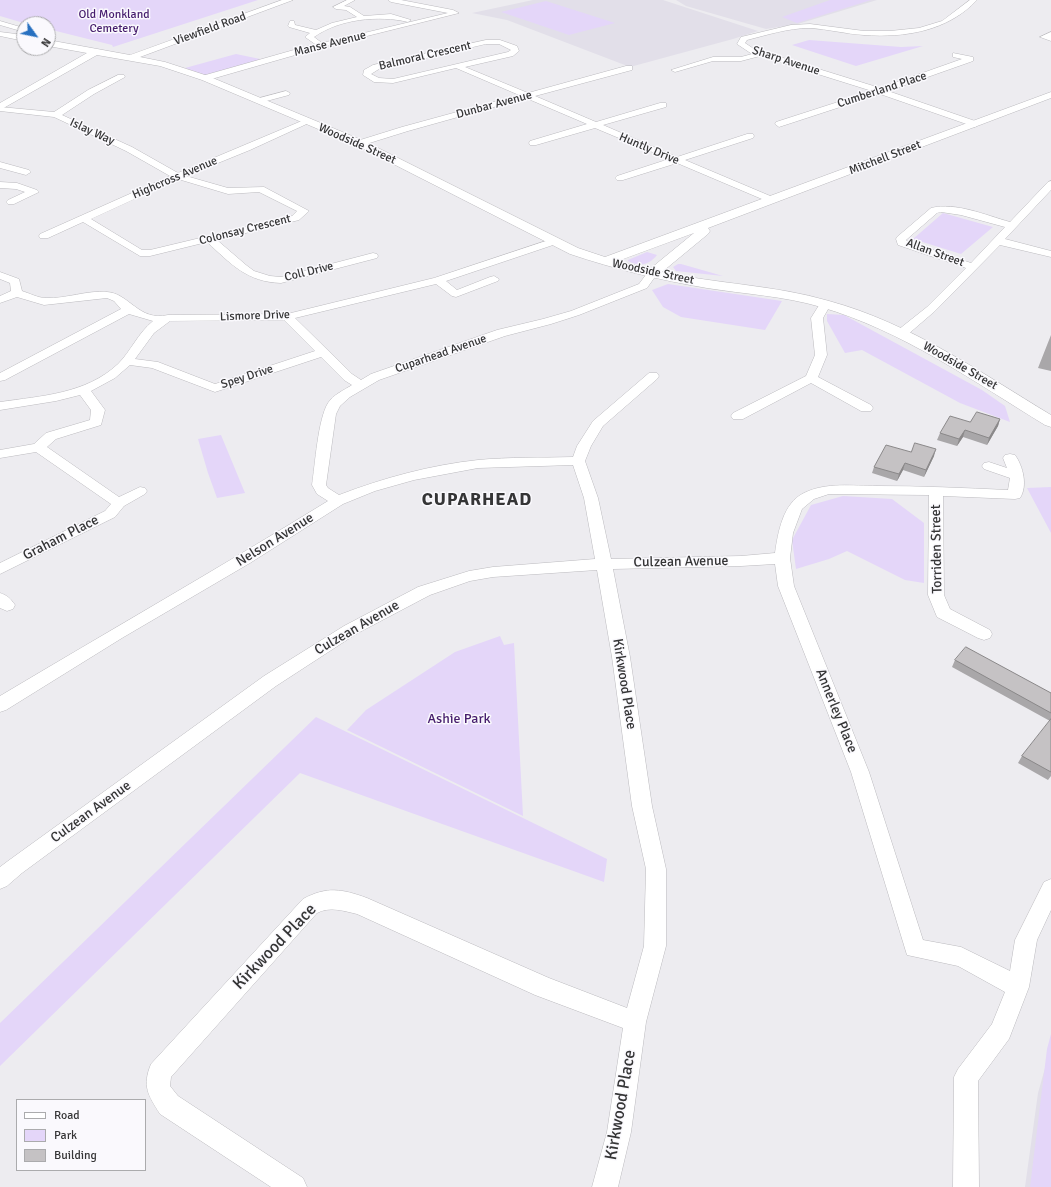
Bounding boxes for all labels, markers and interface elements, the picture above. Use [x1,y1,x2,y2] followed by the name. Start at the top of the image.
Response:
[78,8,150,36] park label: Old Monkland Cemetery
[172,9,248,49] street label: Viewfield Road
[16,16,56,56] north arrow
[292,28,368,60] street label: Manse Avenue
[38,36,53,49] text: N
[377,38,473,74] street label: Balmoral Crescent
[750,43,822,79] street label: Sharp Avenue
[835,69,929,111] street label: Cumberland Place
[455,88,533,122] street label: Dunbar Avenue
[67,115,117,149] street label: Islay Way
[316,120,398,168] street label: Woodside Street
[617,130,681,168] street label: Huntly Drive
[847,138,923,178] street label: Mitchell Street
[130,154,220,202] street label: Highcross Avenue
[198,212,292,248] street label: Colonsay Crescent
[904,236,966,270] street label: Allan Street
[611,256,695,288] street label: Woodside Street
[283,259,335,285] street label: Coll Drive
[220,308,290,324] street label: Lismore Drive
[393,332,489,376] street label: Cuparhead Avenue
[920,339,1000,393] street label: Woodside Street
[219,362,275,392] street label: Spey Drive
[422,489,532,511] district label: CUPARHEAD
[928,504,946,594] street label: Torriden Street
[233,509,317,571] street label: Nelson Avenue
[20,512,102,564] street label: Graham Place
[633,553,729,571] street label: Culzean Avenue
[312,597,402,659] street label: Culzean Avenue
[609,637,639,731] street label: Kirkwood Place
[812,667,860,755] street label: Annerley Place
[427,711,491,727] park label: Ashie Park
[48,777,134,847] street label: Culzean Avenue
[229,900,321,994] street label: Kirkwood Place
[601,1048,641,1162] street label: Kirkwood Place
[16,1099,146,1171] legend
[54,1108,80,1123] text: Road
[54,1128,77,1143] text: Park
[54,1148,97,1163] text: Building

